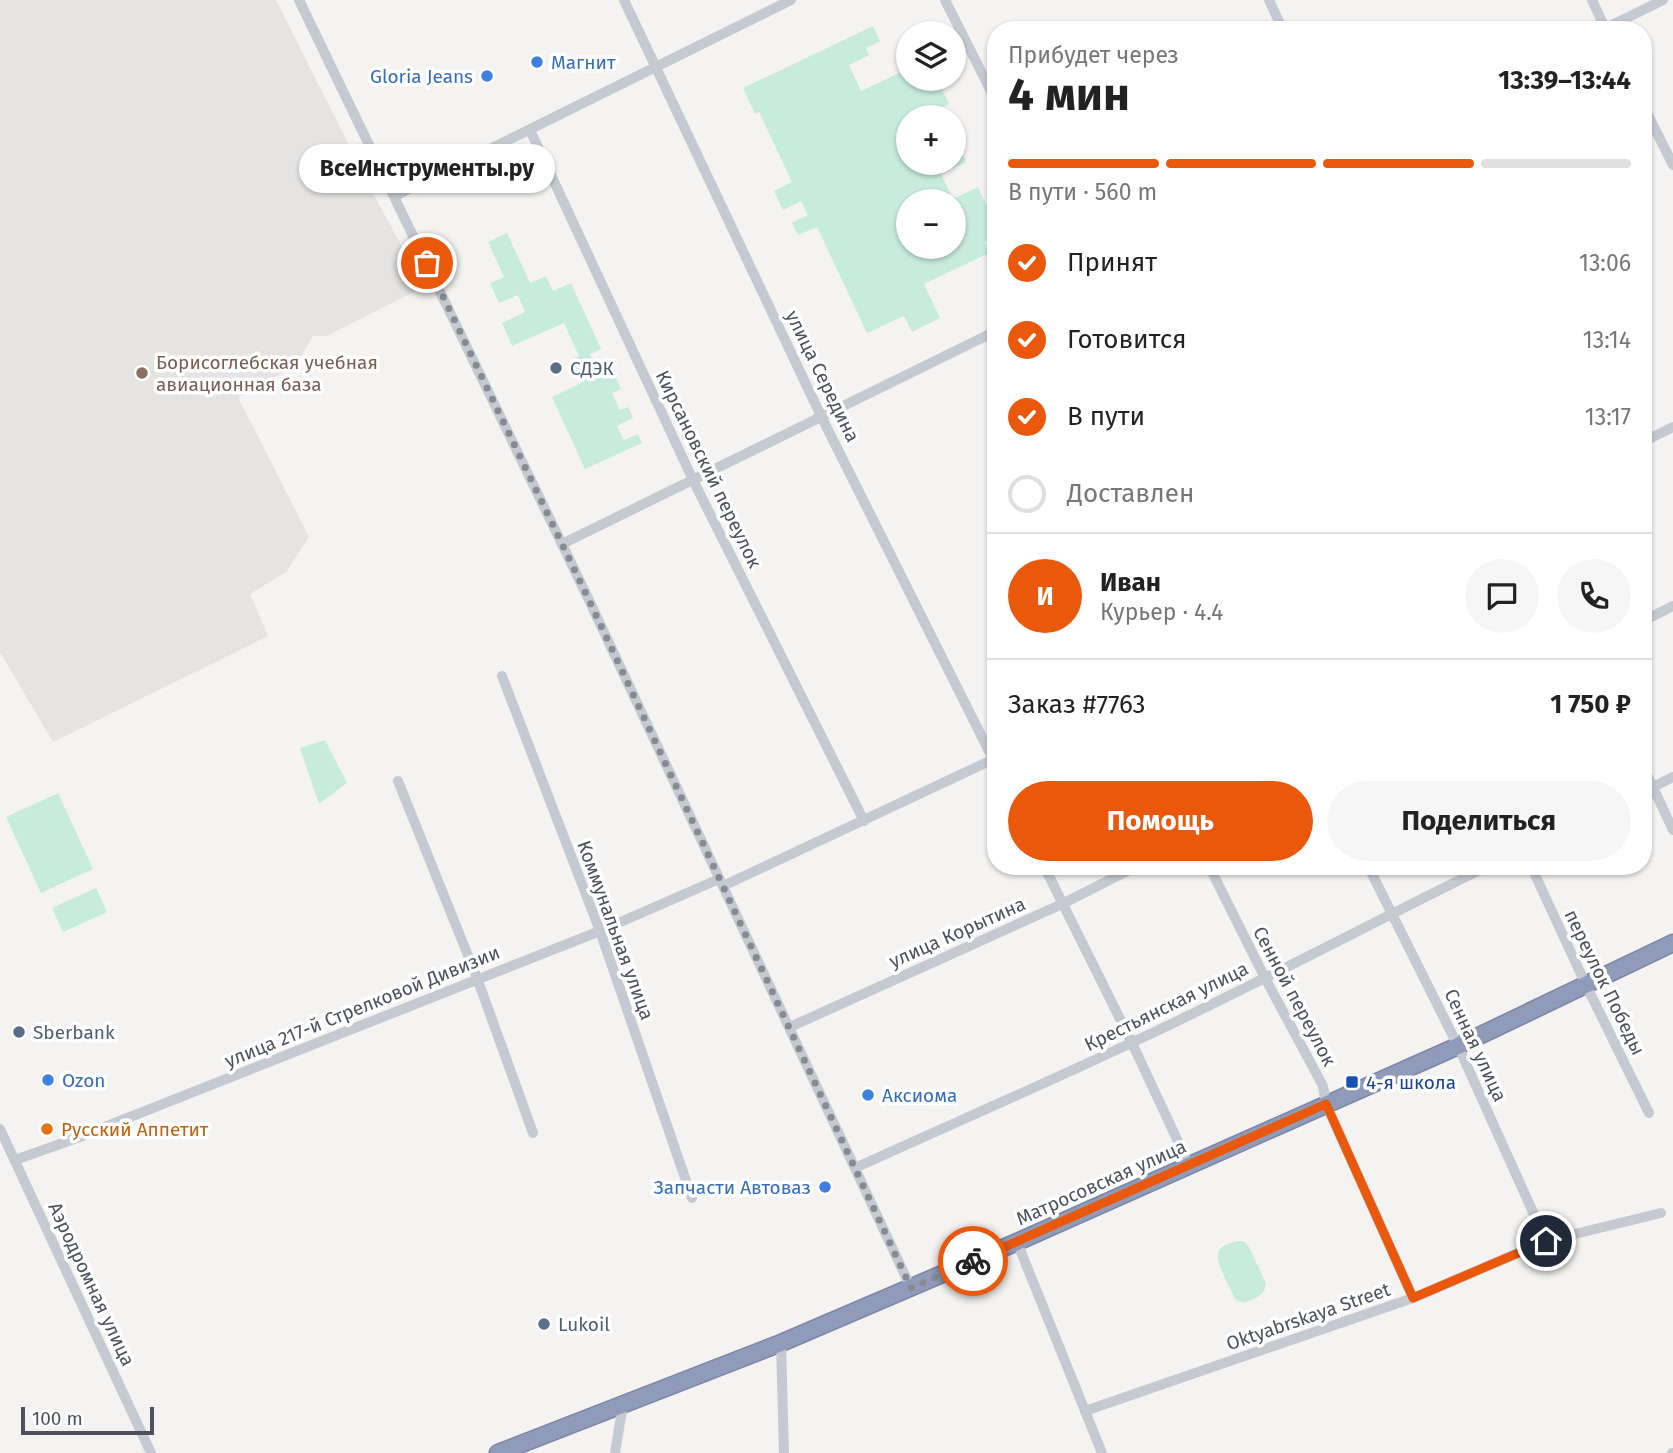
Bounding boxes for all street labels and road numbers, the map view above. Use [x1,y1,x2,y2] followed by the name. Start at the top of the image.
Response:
[781,307,864,446] street label: улица Середина
[651,367,767,572] street label: Кирсановский переулок
[572,837,659,1023] street label: Коммунальная улица
[885,892,1029,973] street label: улица Корытина
[1559,906,1650,1059] street label: переулок Победы
[1248,922,1341,1070] street label: Сенной переулок
[221,941,503,1072] street label: улица 217-й Стрелковой Дивизии
[1081,957,1252,1056] street label: Крестьянская улица
[1439,985,1512,1105] street label: Сенная улица
[1013,1135,1190,1230] street label: Матросовская улица
[43,1199,140,1370] street label: Аэродромная улица
[1223,1278,1393,1355] street label: Oktyabrskaya Street

